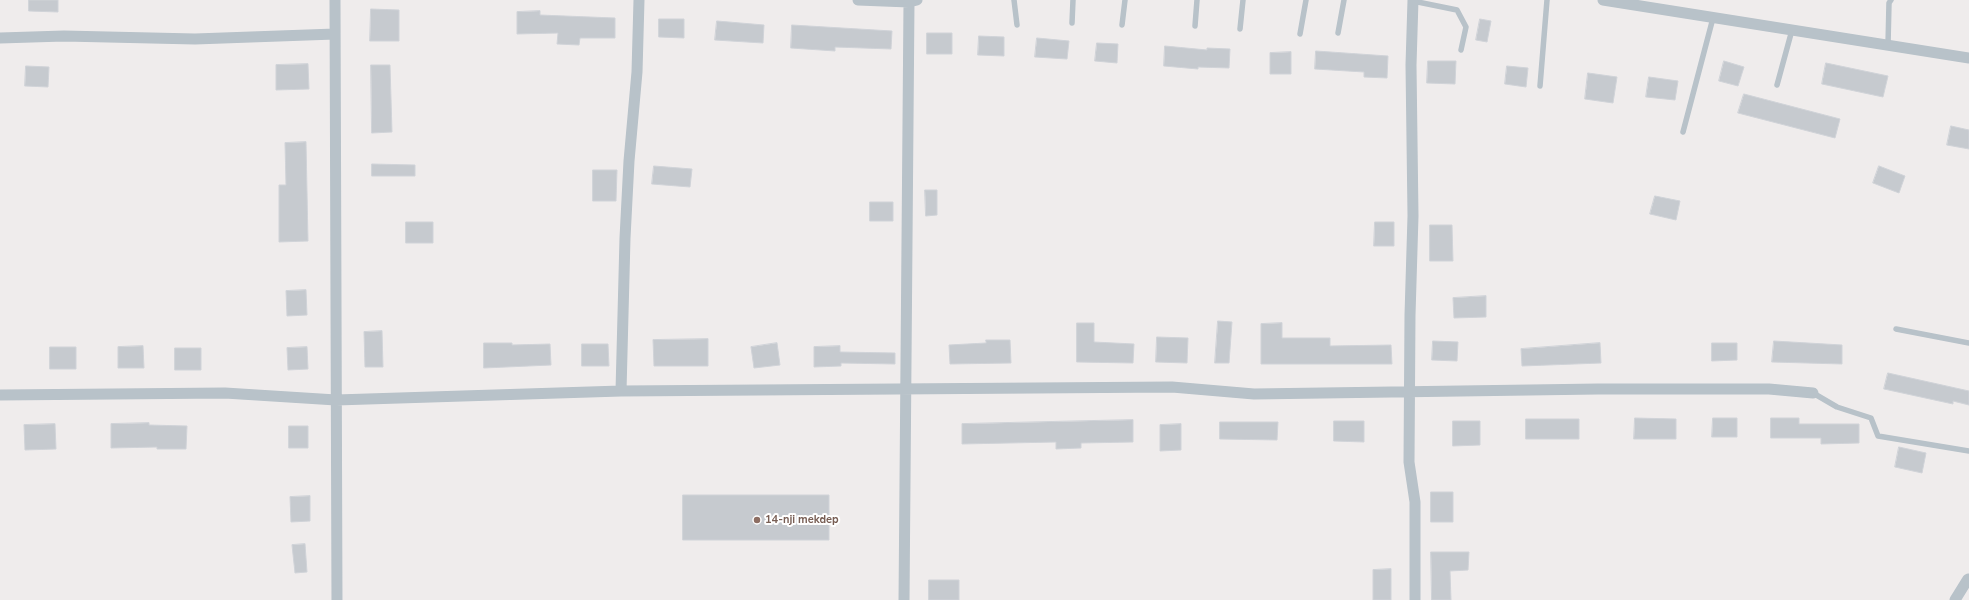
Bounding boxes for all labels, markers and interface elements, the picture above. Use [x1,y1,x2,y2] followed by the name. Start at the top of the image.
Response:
[765,513,839,527] place label: 14-nji mekdep
[752,515,762,525] marker: 14-nji mekdep

